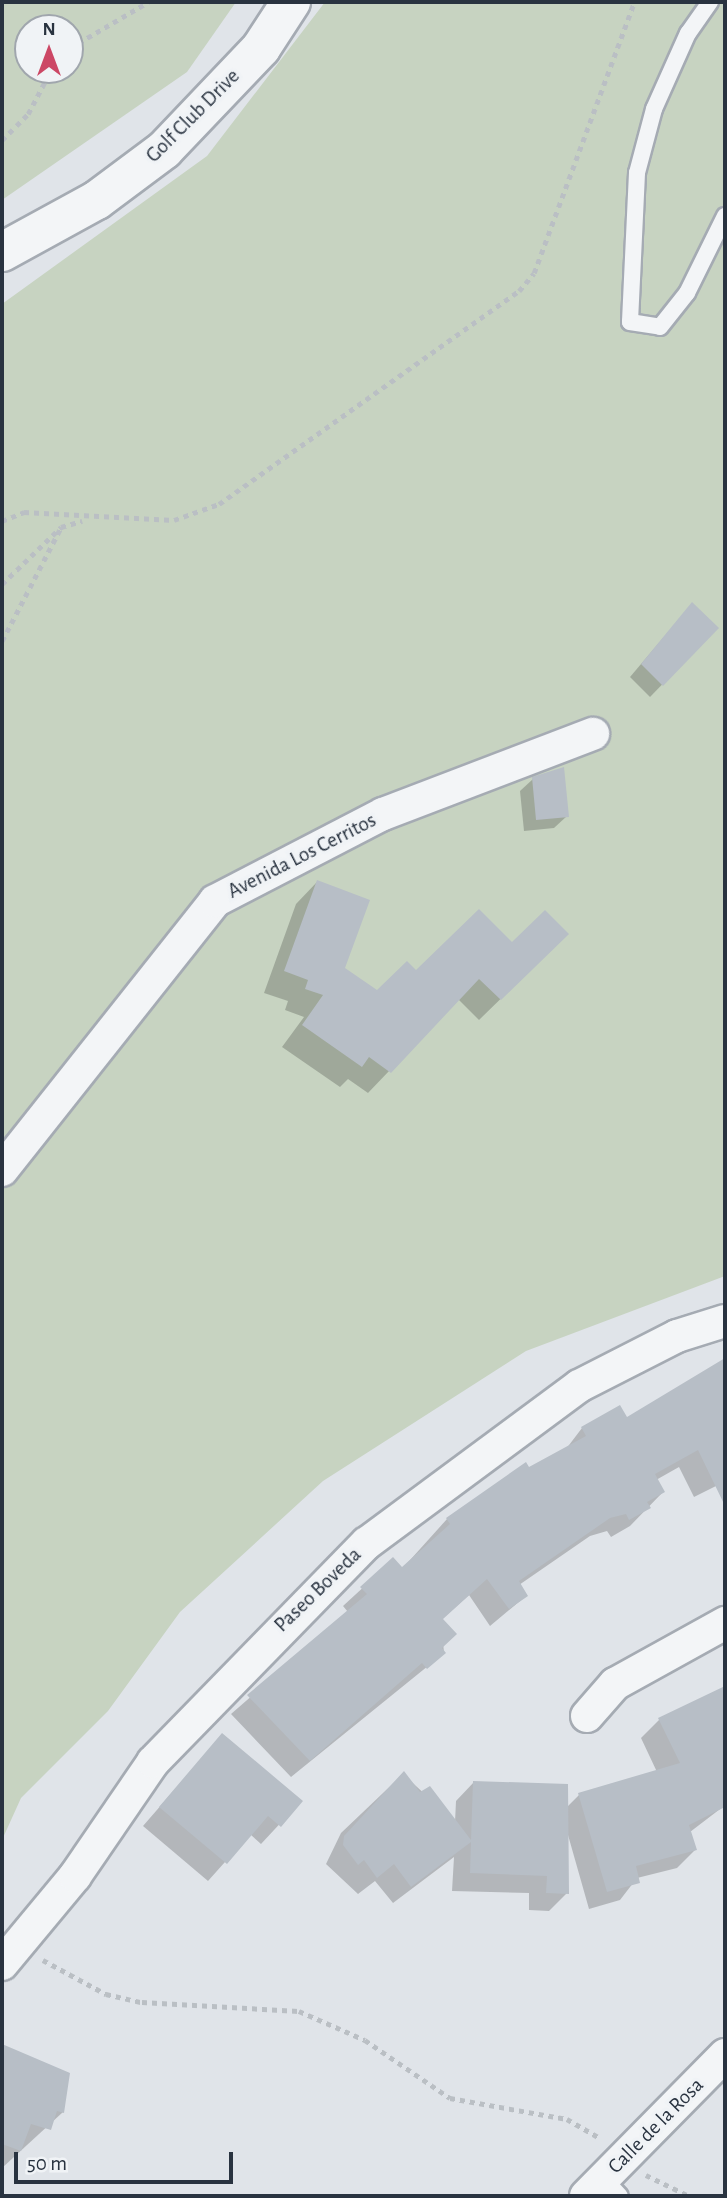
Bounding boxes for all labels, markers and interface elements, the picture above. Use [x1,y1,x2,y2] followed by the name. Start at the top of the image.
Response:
[14,14,84,84] north arrow
[42,20,56,39] text: N
[141,64,245,168] street label: Golf Club Drive
[224,808,380,904] street label: Avenida Los Cerritos
[269,1542,367,1638] street label: Paseo Boveda
[603,2073,709,2179] street label: Calle de la Rosa
[18,2138,236,2182] scale bar
[27,2153,67,2174] text: 50 m

